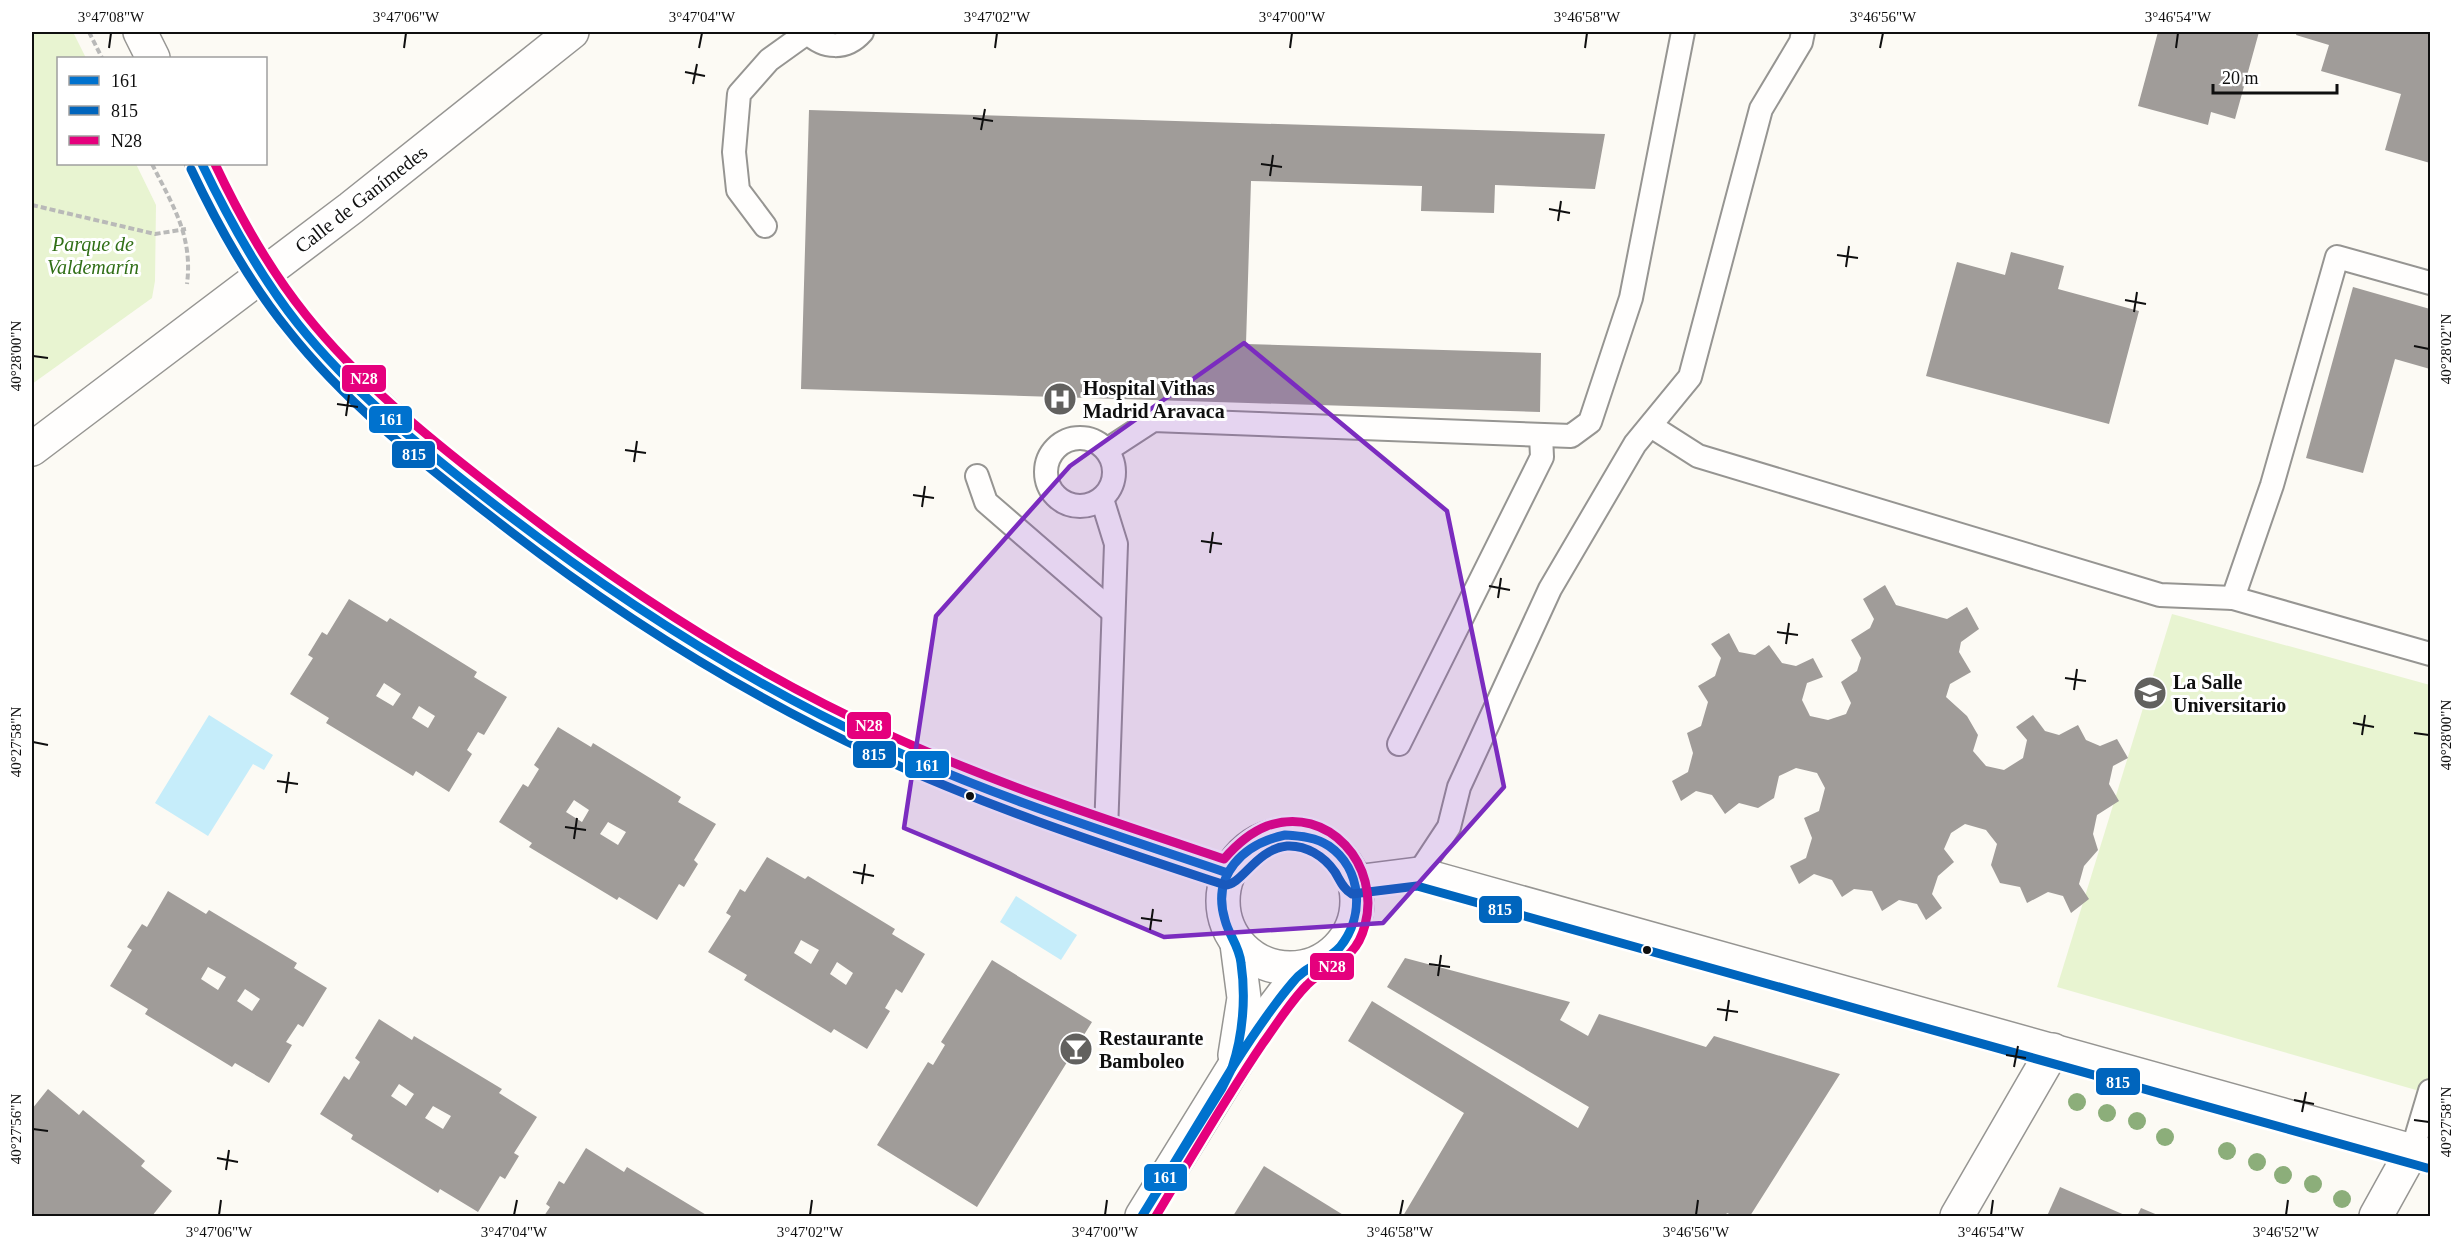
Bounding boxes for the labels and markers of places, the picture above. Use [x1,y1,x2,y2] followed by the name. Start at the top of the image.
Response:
[1083,377,1225,422] place label: Hospital Vithas Madrid Aravaca
[1042,381,1078,417] hospital icon: Hospital Vithas Madrid Aravaca
[2173,671,2286,716] place label: La Salle Universitario
[2132,675,2168,711] school or university icon: La Salle Universitario
[964,790,976,802] unlabelled marker
[1641,944,1653,956] unlabelled marker
[1099,1027,1204,1072] place label: Restaurante Bamboleo
[1058,1031,1094,1067] bar icon: Restaurante Bamboleo

